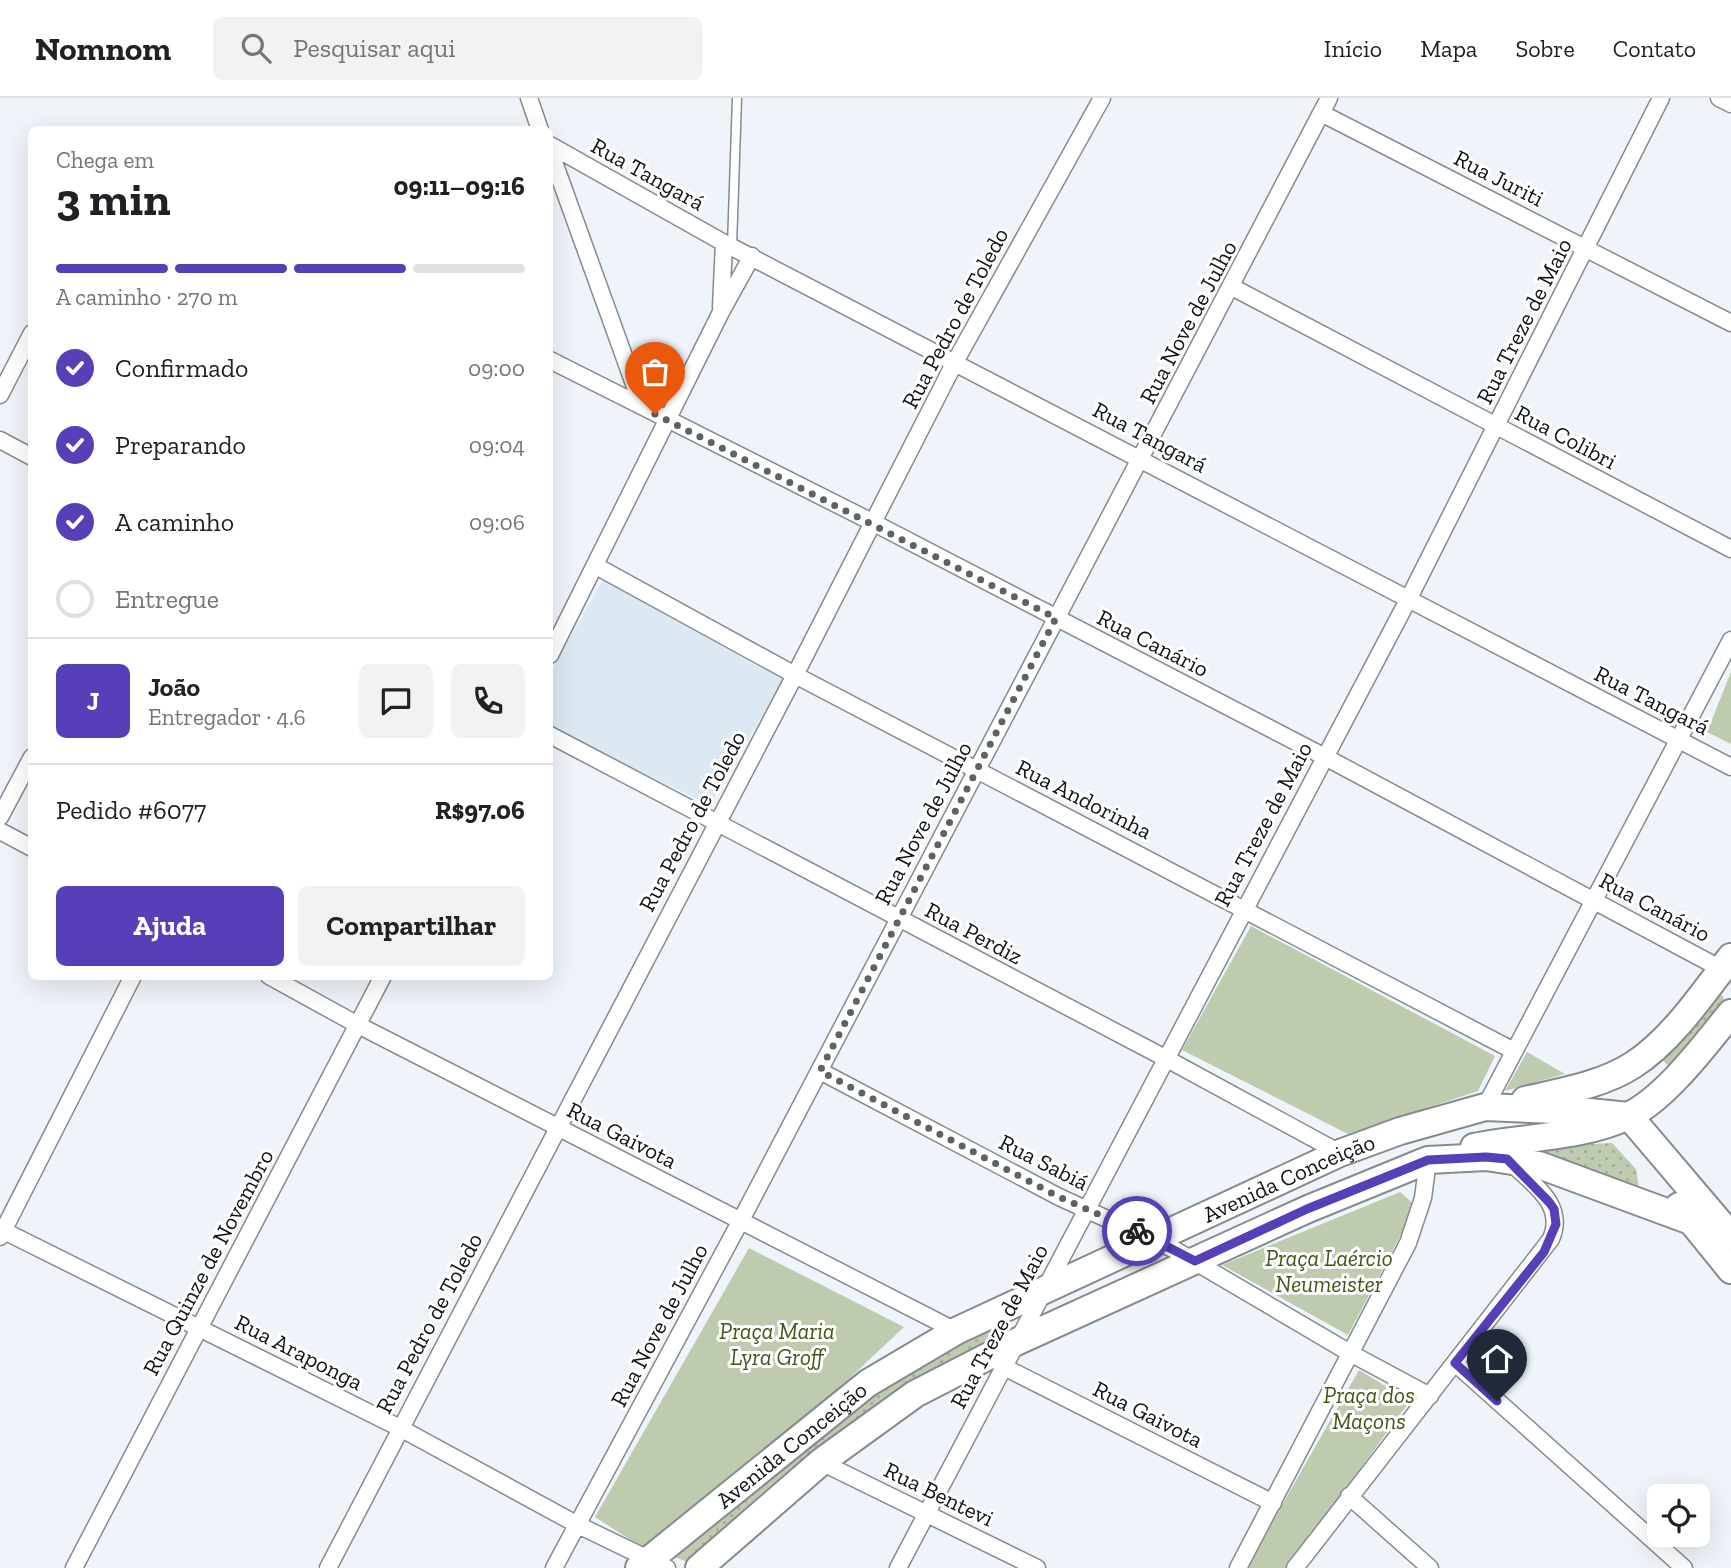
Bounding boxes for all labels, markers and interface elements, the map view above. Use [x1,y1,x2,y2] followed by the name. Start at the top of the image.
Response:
[213,17,703,80] search box
[35,29,171,68] text: Nomnom
[237,29,275,67] icon: search
[293,32,456,64] text: Pesquisar aqui
[1324,34,1382,63] text: Início
[1420,34,1477,63] text: Mapa
[1515,34,1575,63] text: Sobre
[1613,34,1696,63] text: Contato
[586,131,710,217] street label: Rua Tangará
[1449,144,1549,212] street label: Rua Juriti
[56,146,154,174] text: Chega em
[394,170,525,202] text: 09:11–09:16
[56,172,170,227] text: 3 min
[896,223,1014,413] street label: Rua Pedro de Toledo
[1470,233,1578,409] street label: Rua Treze de Maio
[1133,236,1243,408] street label: Rua Nove de Julho
[56,283,238,311] text: A caminho · 270 m
[625,342,685,414] pin
[56,349,94,387] icon: check
[115,352,248,384] text: Confirmado
[636,353,674,391] icon: bag
[468,354,525,382] text: 09:00
[1088,395,1212,479] street label: Rua Tangará
[1510,399,1622,475] street label: Rua Colibri
[56,426,94,464] icon: check
[115,429,246,461] text: Preparando
[469,431,525,459] text: 09:04
[56,503,94,541] icon: check
[115,506,234,538] text: A caminho
[469,508,525,536] text: 09:06
[115,583,219,615] text: Entregue
[1092,603,1214,683] street label: Rua Canário
[1590,659,1714,741] street label: Rua Tangará
[359,664,433,738] button: chat
[451,664,525,738] button: phone
[148,671,200,703] text: João
[87,685,99,717] text: J
[148,703,306,731] text: Entregador · 4.6
[633,726,751,916] street label: Rua Pedro de Toledo
[868,737,978,909] street label: Rua Nove de Julho
[1208,737,1318,911] street label: Rua Treze de Maio
[1011,753,1157,845] street label: Rua Andorinha
[56,794,206,826] text: Pedido #6077
[435,794,525,826] text: R$97.06
[1595,866,1715,948] street label: Rua Canário
[56,886,284,966] button: Ajuda
[298,886,525,966] button: Compartilhar
[920,896,1028,970] street label: Rua Perdiz
[562,1095,682,1175] street label: Rua Gaivota
[1198,1127,1379,1229] street label: Avenida Conceição
[995,1128,1093,1196] street label: Rua Sabiá
[137,1144,279,1380] street label: Rua Quinze de Novembro
[1102,1196,1172,1266] courier
[1118,1212,1156,1250] icon: bike
[370,1228,488,1418] street label: Rua Pedro de Toledo
[604,1239,714,1411] street label: Rua Nove de Julho
[944,1239,1054,1413] street label: Rua Treze de Maio
[1265,1244,1393,1298] park label: Praça Laércio Neumeister
[230,1308,368,1396] street label: Rua Araponga
[719,1317,835,1371] park label: Praça Maria Lyra Groff
[1467,1329,1527,1401] pin
[1478,1340,1516,1378] icon: home
[1088,1374,1208,1454] street label: Rua Gaivota
[710,1376,873,1514] street label: Avenida Conceição
[1323,1381,1415,1435] park label: Praça dos Maçons
[880,1455,998,1533] street label: Rua Bentevi
[1647,1484,1710,1547] map controls
[1647,1484,1710,1547] button: locate

